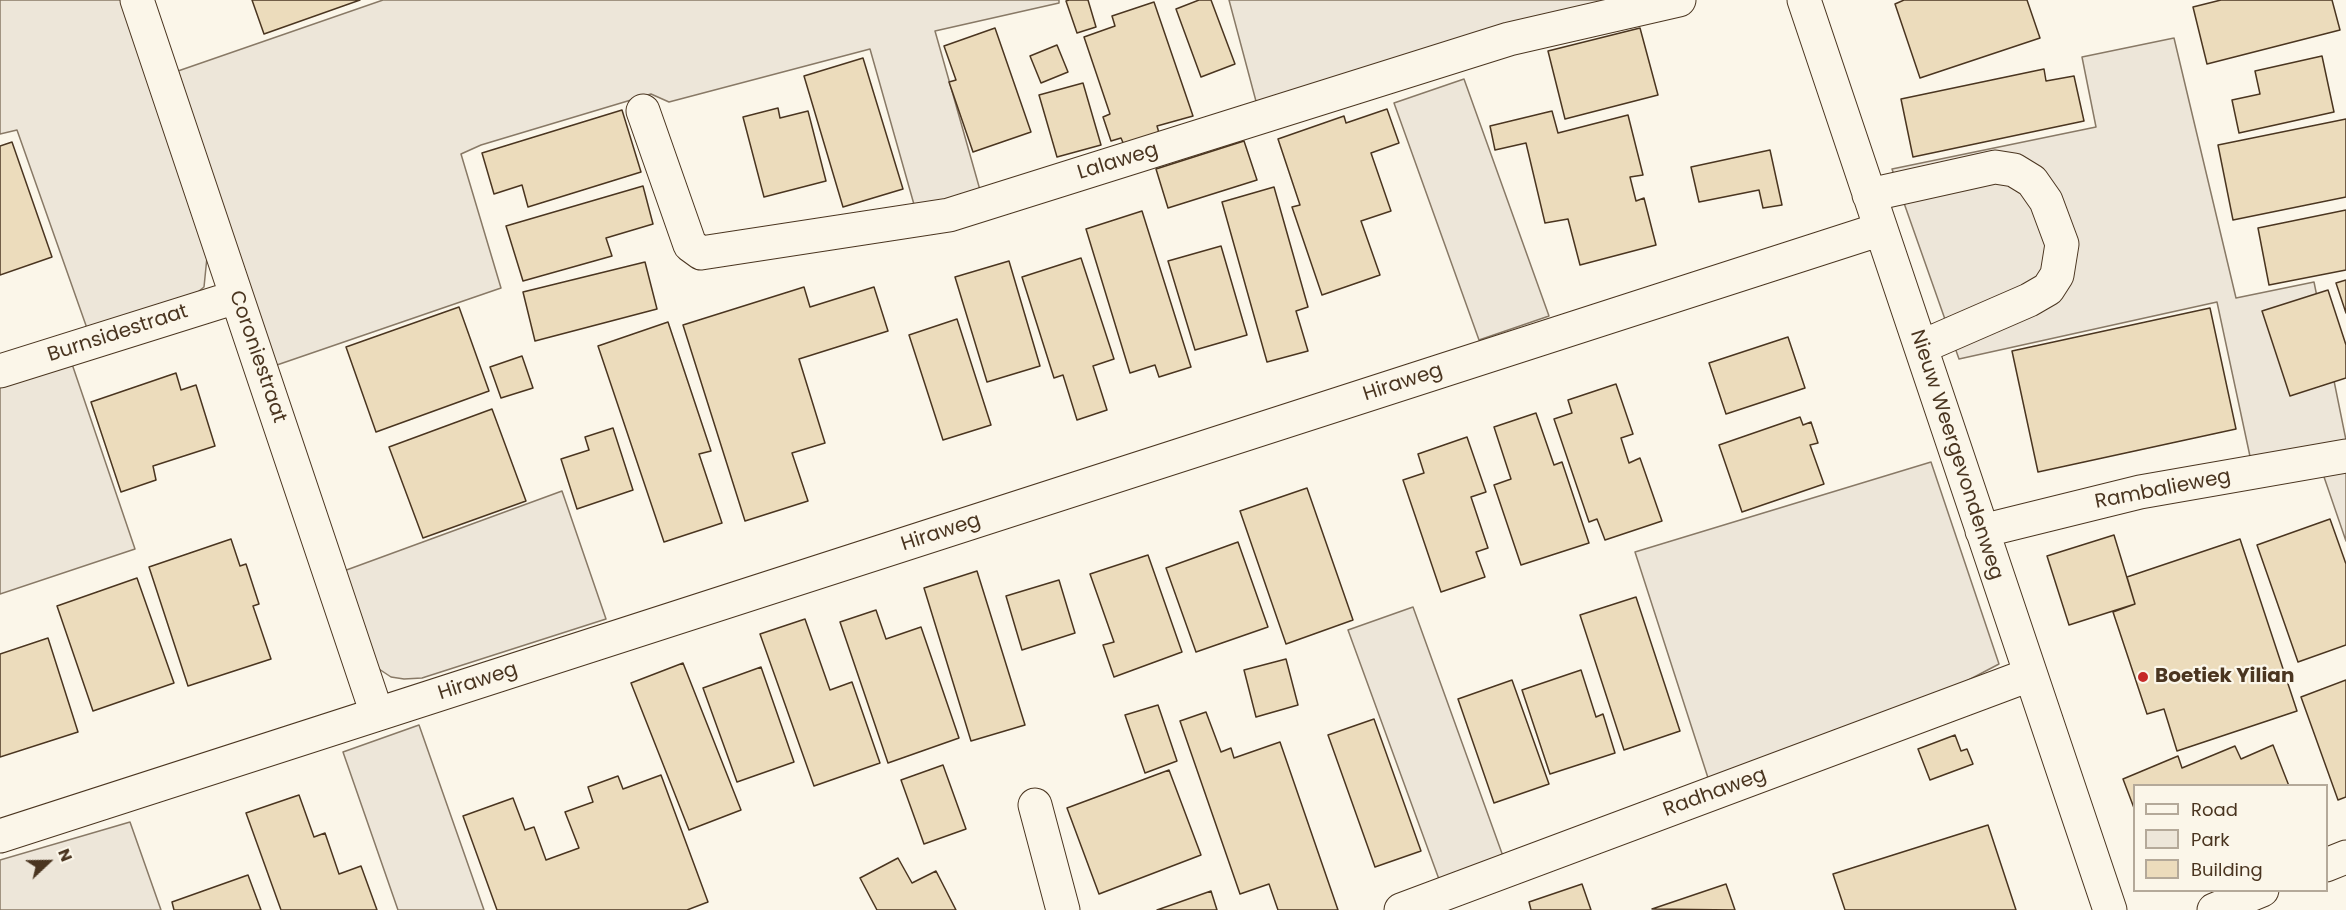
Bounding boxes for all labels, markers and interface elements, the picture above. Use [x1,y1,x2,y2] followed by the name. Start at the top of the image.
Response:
[1075,138,1161,186] street label: Lalaweg
[223,288,291,426] street label: Coroniestraat
[45,300,191,368] street label: Burnsidestraat
[1904,327,2008,583] street label: Nieuw Weergevondenweg
[1360,359,1446,407] street label: Hiraweg
[2093,465,2233,515] street label: Rambalieweg
[898,509,984,557] street label: Hiraweg
[435,658,521,706] street label: Hiraweg
[2155,665,2294,689] place label: Boetiek Yilian
[2136,670,2150,684] marker: Boetiek Yilian
[1660,763,1770,823] street label: Radhaweg
[2133,784,2328,892] legend
[2191,797,2238,822] text: Road
[2191,827,2230,852] text: Park
[18,832,78,892] north arrow
[52,845,78,865] text: N
[2191,857,2263,882] text: Building

